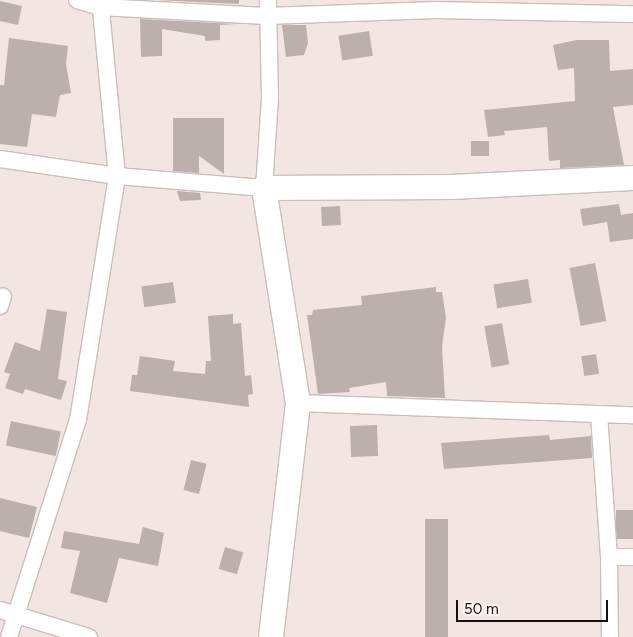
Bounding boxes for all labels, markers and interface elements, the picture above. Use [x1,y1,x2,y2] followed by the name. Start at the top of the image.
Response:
[458,590,610,622] scale bar
[464,600,499,618] text: 50 m

